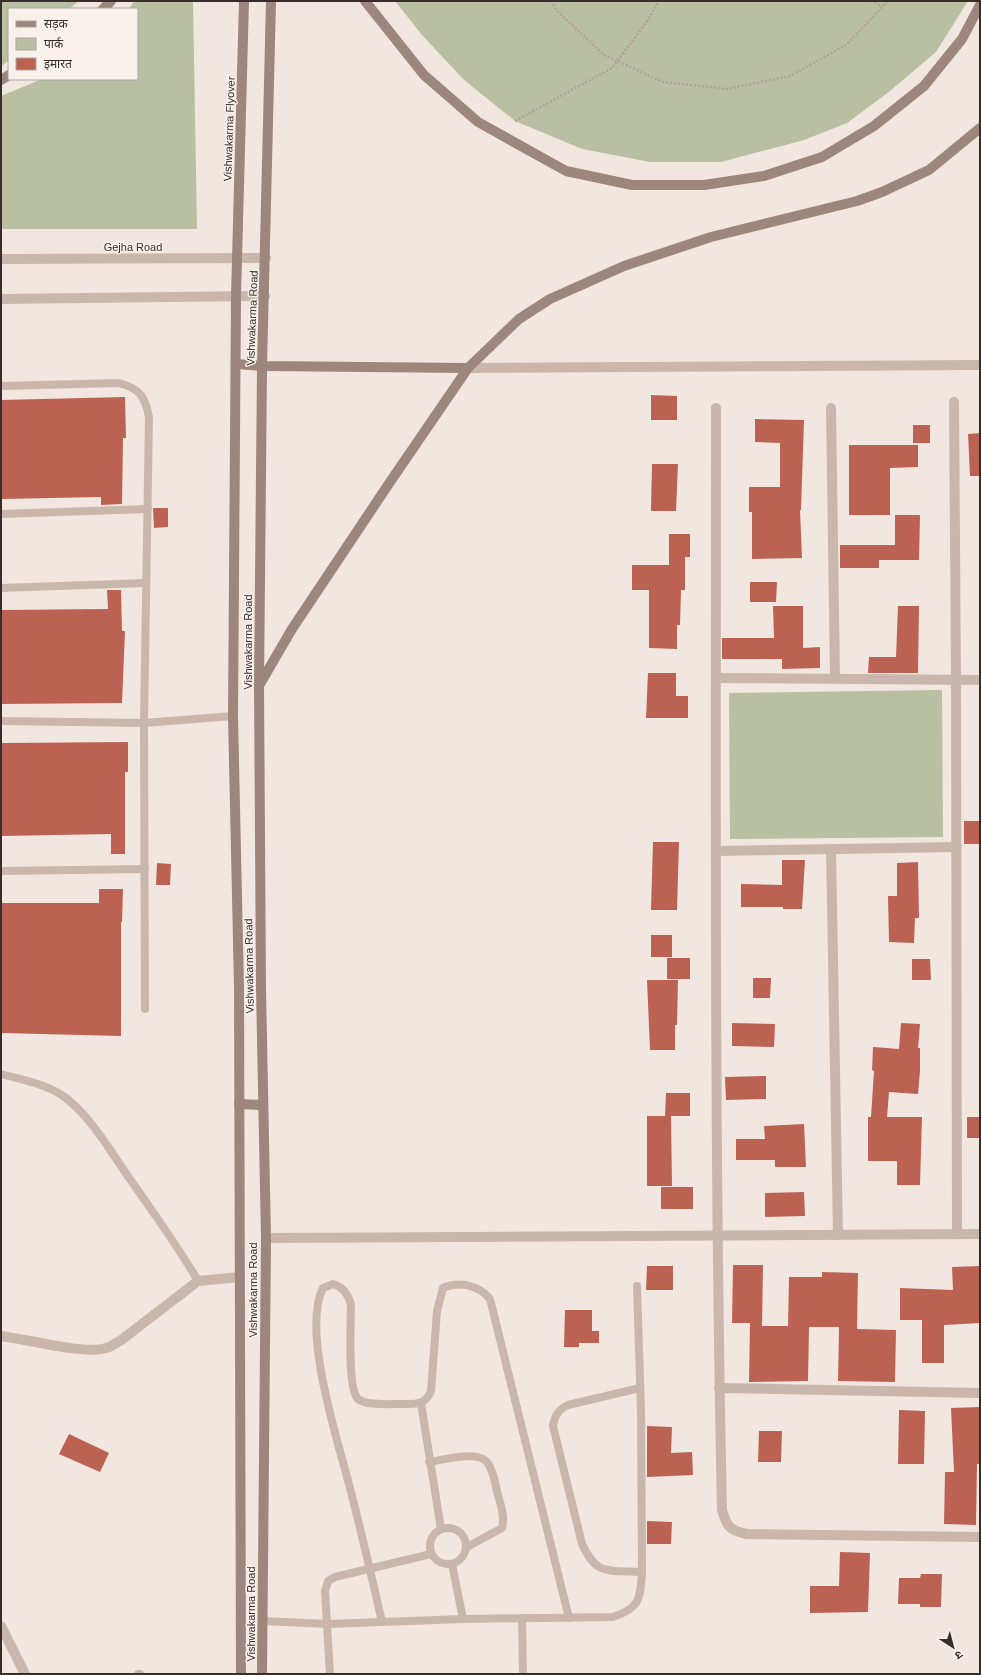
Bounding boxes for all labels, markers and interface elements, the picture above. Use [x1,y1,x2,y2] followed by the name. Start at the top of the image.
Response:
[8,8,138,80] legend
[44,17,69,31] text: सड़क
[44,37,64,51] text: पार्क
[44,57,73,71] text: इमारत
[221,76,237,182] street label: Vishwakarma Flyover
[104,241,162,253] street label: Gejha Road
[244,270,260,366] street label: Vishwakarma Road
[242,594,254,690] street label: Vishwakarma Road
[242,918,256,1014] street label: Vishwakarma Road
[247,1242,259,1338] street label: Vishwakarma Road
[245,1566,257,1662] street label: Vishwakarma Road
[933,1627,973,1667] north arrow
[952,1648,965,1662] text: उ

